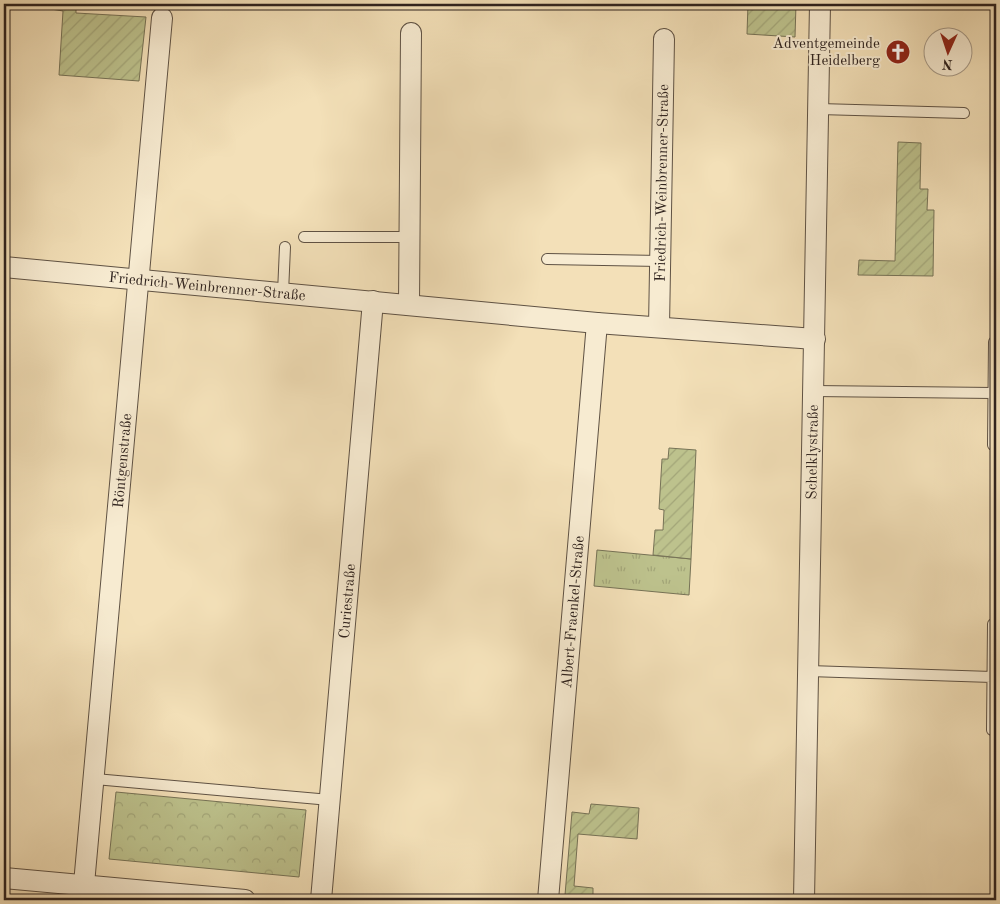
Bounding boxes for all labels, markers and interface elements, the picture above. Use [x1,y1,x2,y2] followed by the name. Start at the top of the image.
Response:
[922,28,972,78] north arrow
[773,37,880,69] place label: Adventgemeinde Heidelberg
[885,39,911,65] church icon: Adventgemeinde Heidelberg
[941,57,953,71] text: N
[654,84,672,282] street label: Friedrich-Weinbrenner-Straße
[108,271,306,304] street label: Friedrich-Weinbrenner-Straße
[805,404,822,500] street label: Schelklystraße
[112,413,135,509] street label: Röntgenstraße
[560,535,588,689] street label: Albert-Fraenkel-Straße
[338,563,359,639] street label: Curiestraße

